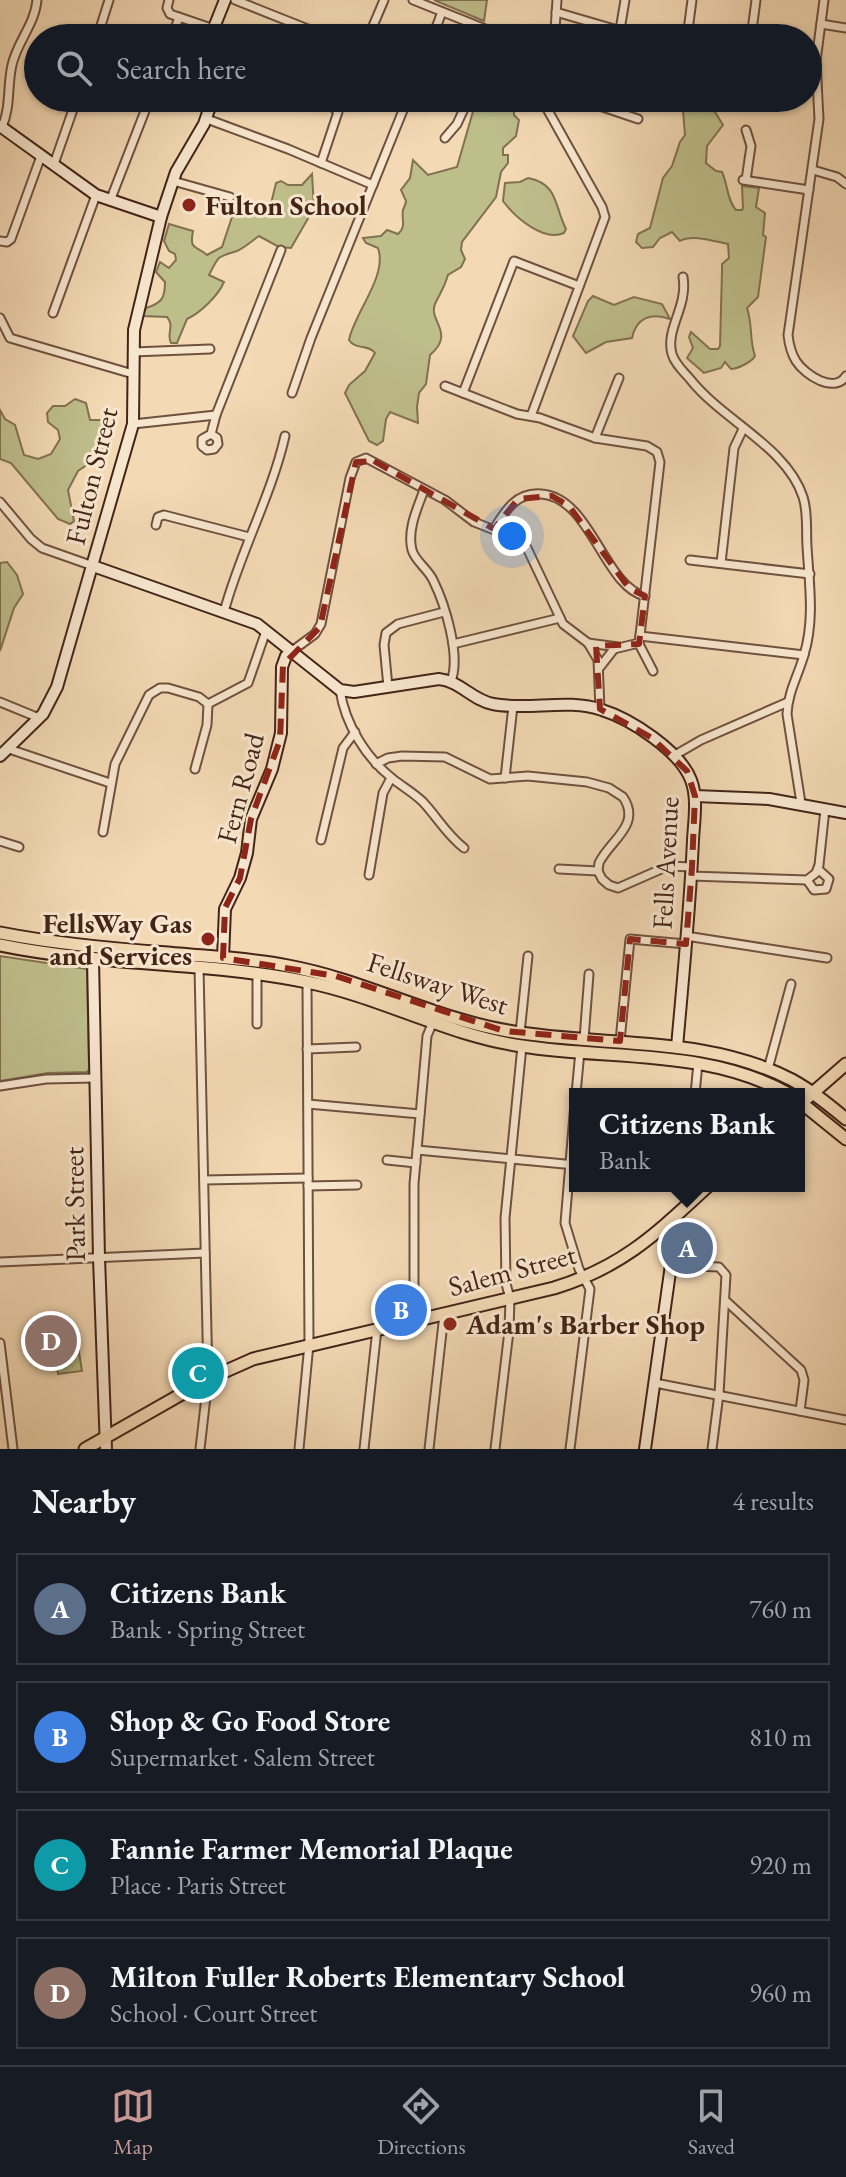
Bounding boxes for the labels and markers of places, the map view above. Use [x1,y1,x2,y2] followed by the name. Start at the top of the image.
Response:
[205,187,367,223] place label: Fulton School
[180,196,198,214] marker: Fulton School
[42,905,192,973] place label: FellsWay Gas and Services
[199,930,217,948] marker: FellsWay Gas and Services
[661,1218,713,1278] pin: A
[375,1280,427,1340] pin: B
[465,1306,705,1342] place label: Adam's Barber Shop
[25,1311,77,1371] pin: D
[441,1315,459,1333] marker: Adam's Barber Shop
[172,1343,224,1403] pin: C

